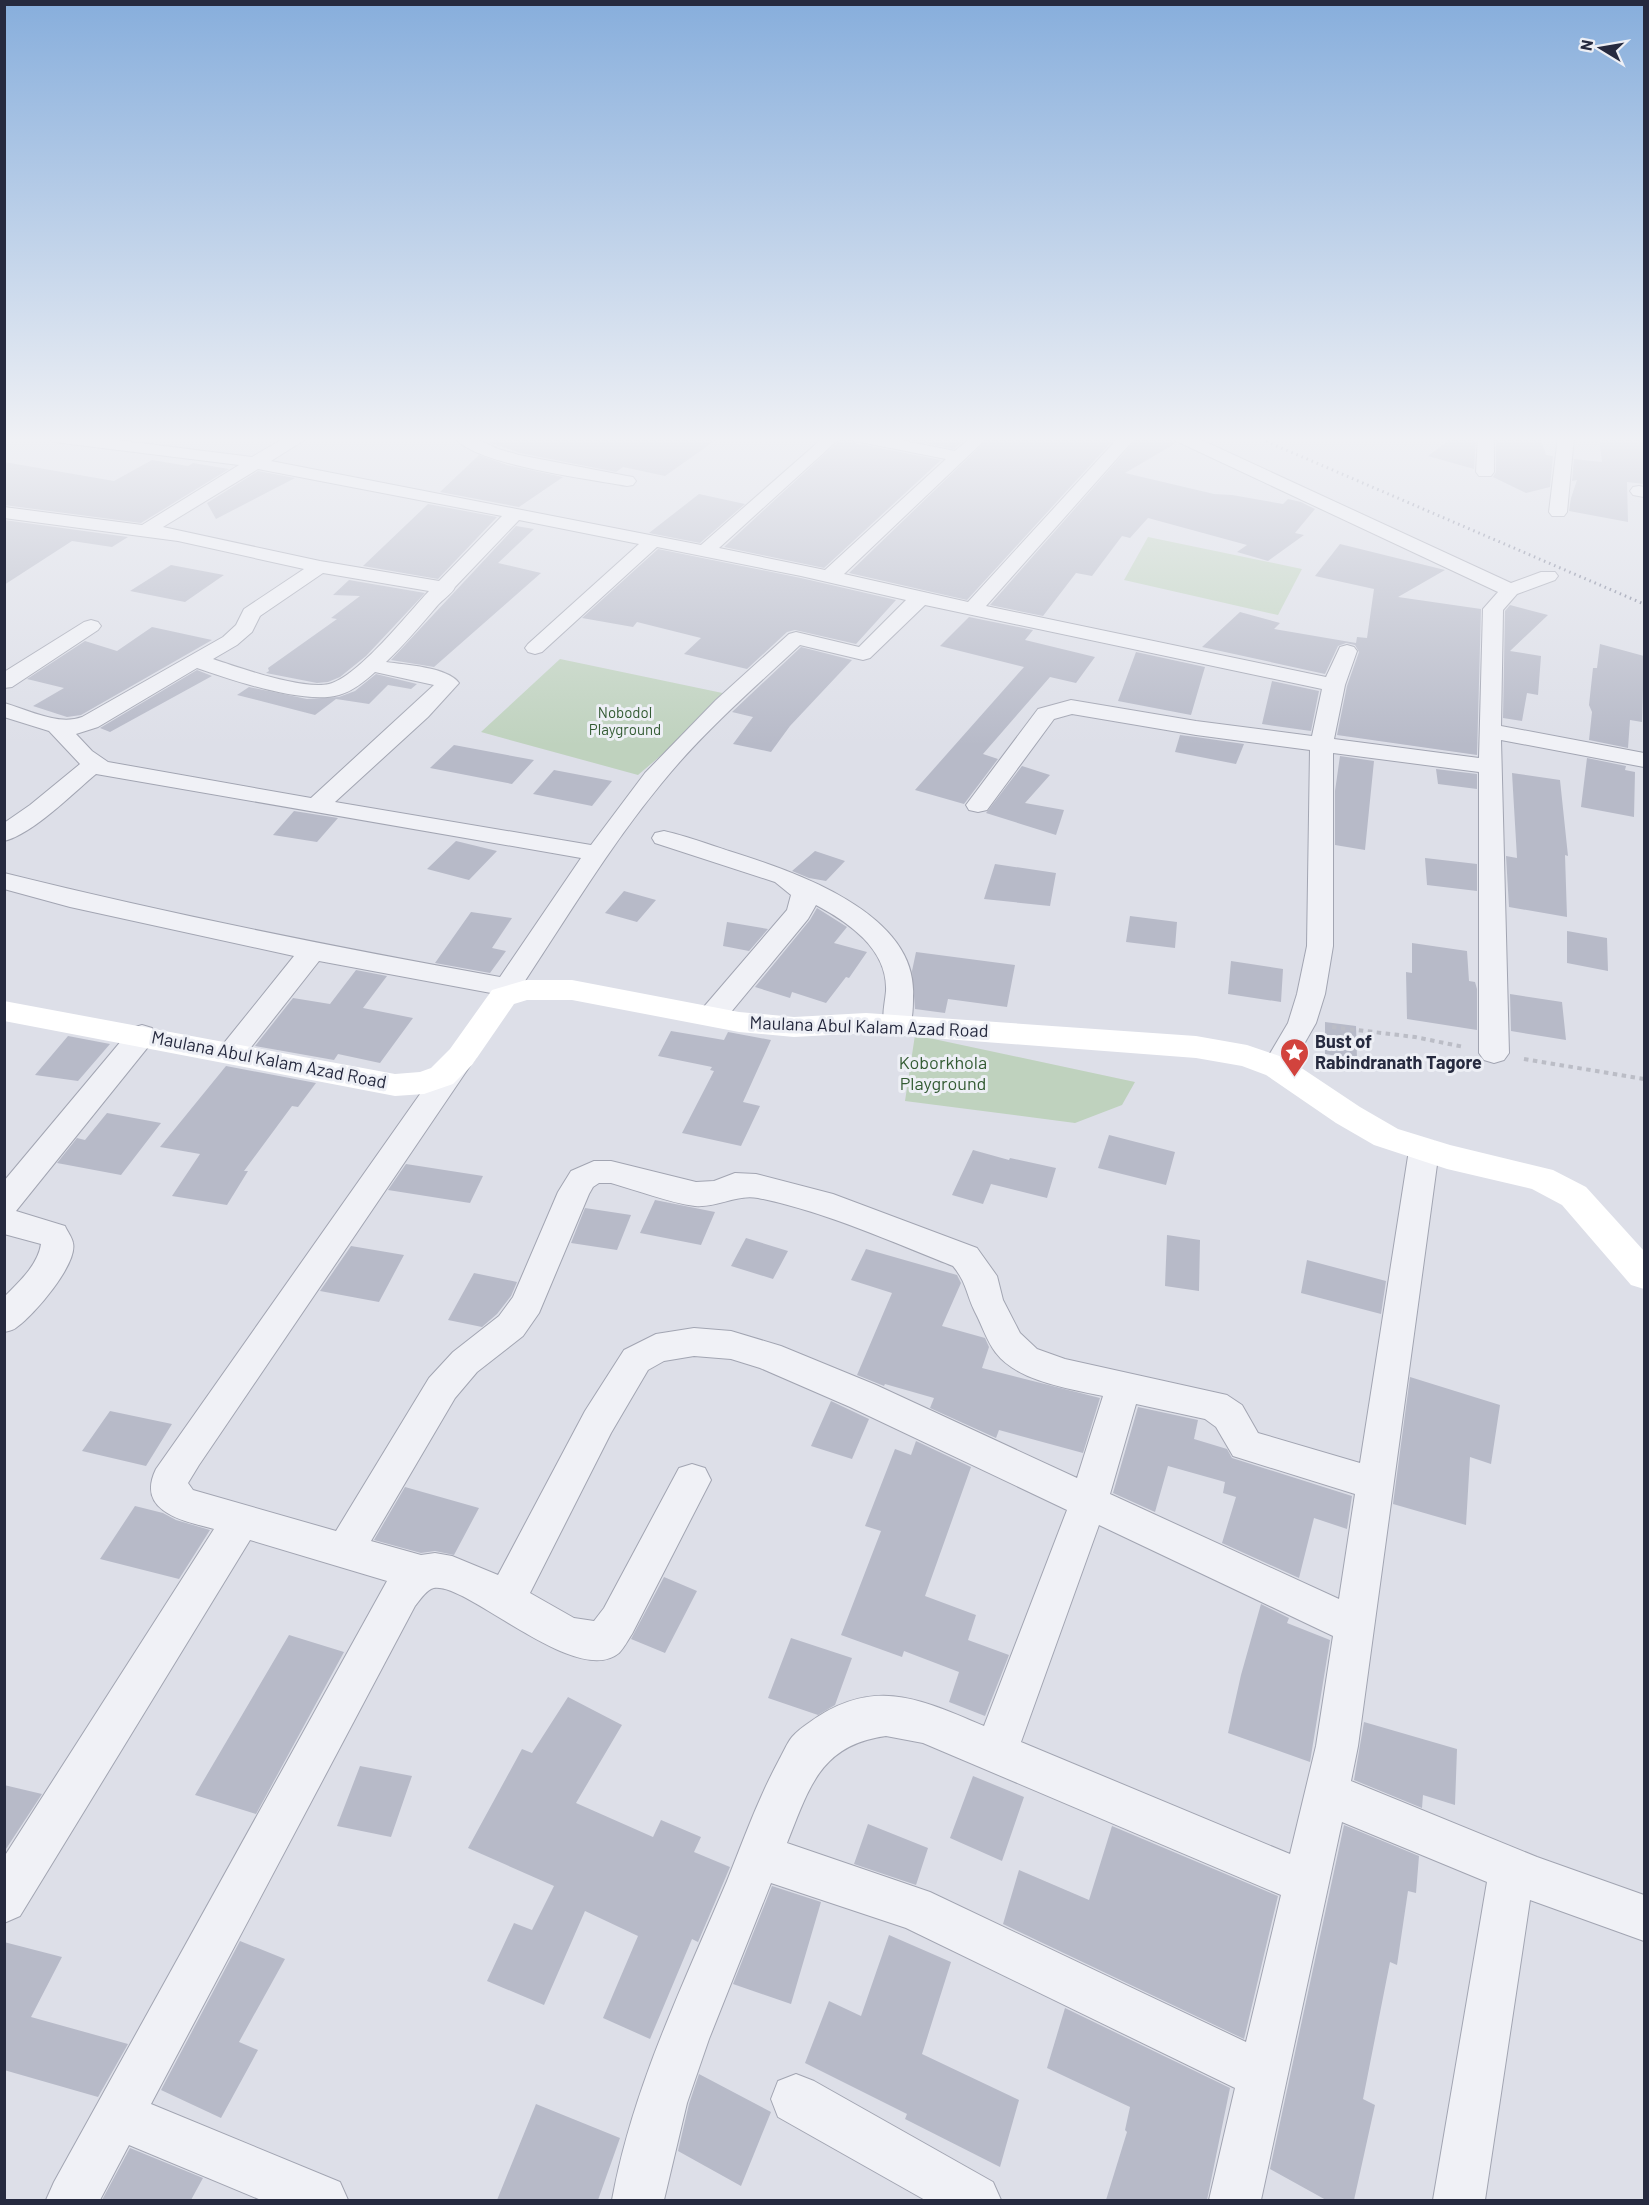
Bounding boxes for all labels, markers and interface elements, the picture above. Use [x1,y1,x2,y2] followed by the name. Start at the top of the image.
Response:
[1571,18,1631,78] north arrow
[1575,38,1596,52] text: N
[589,703,661,738] park label: Nobodol Playground
[749,1011,989,1041] street label: Maulana Abul Kalam Azad Road
[150,1025,389,1093] street label: Maulana Abul Kalam Azad Road
[1315,1030,1482,1073] place label: Bust of Rabindranath Tagore
[1278,1036,1310,1078] place icon: Bust of Rabindranath Tagore
[899,1051,987,1094] park label: Koborkhola Playground

